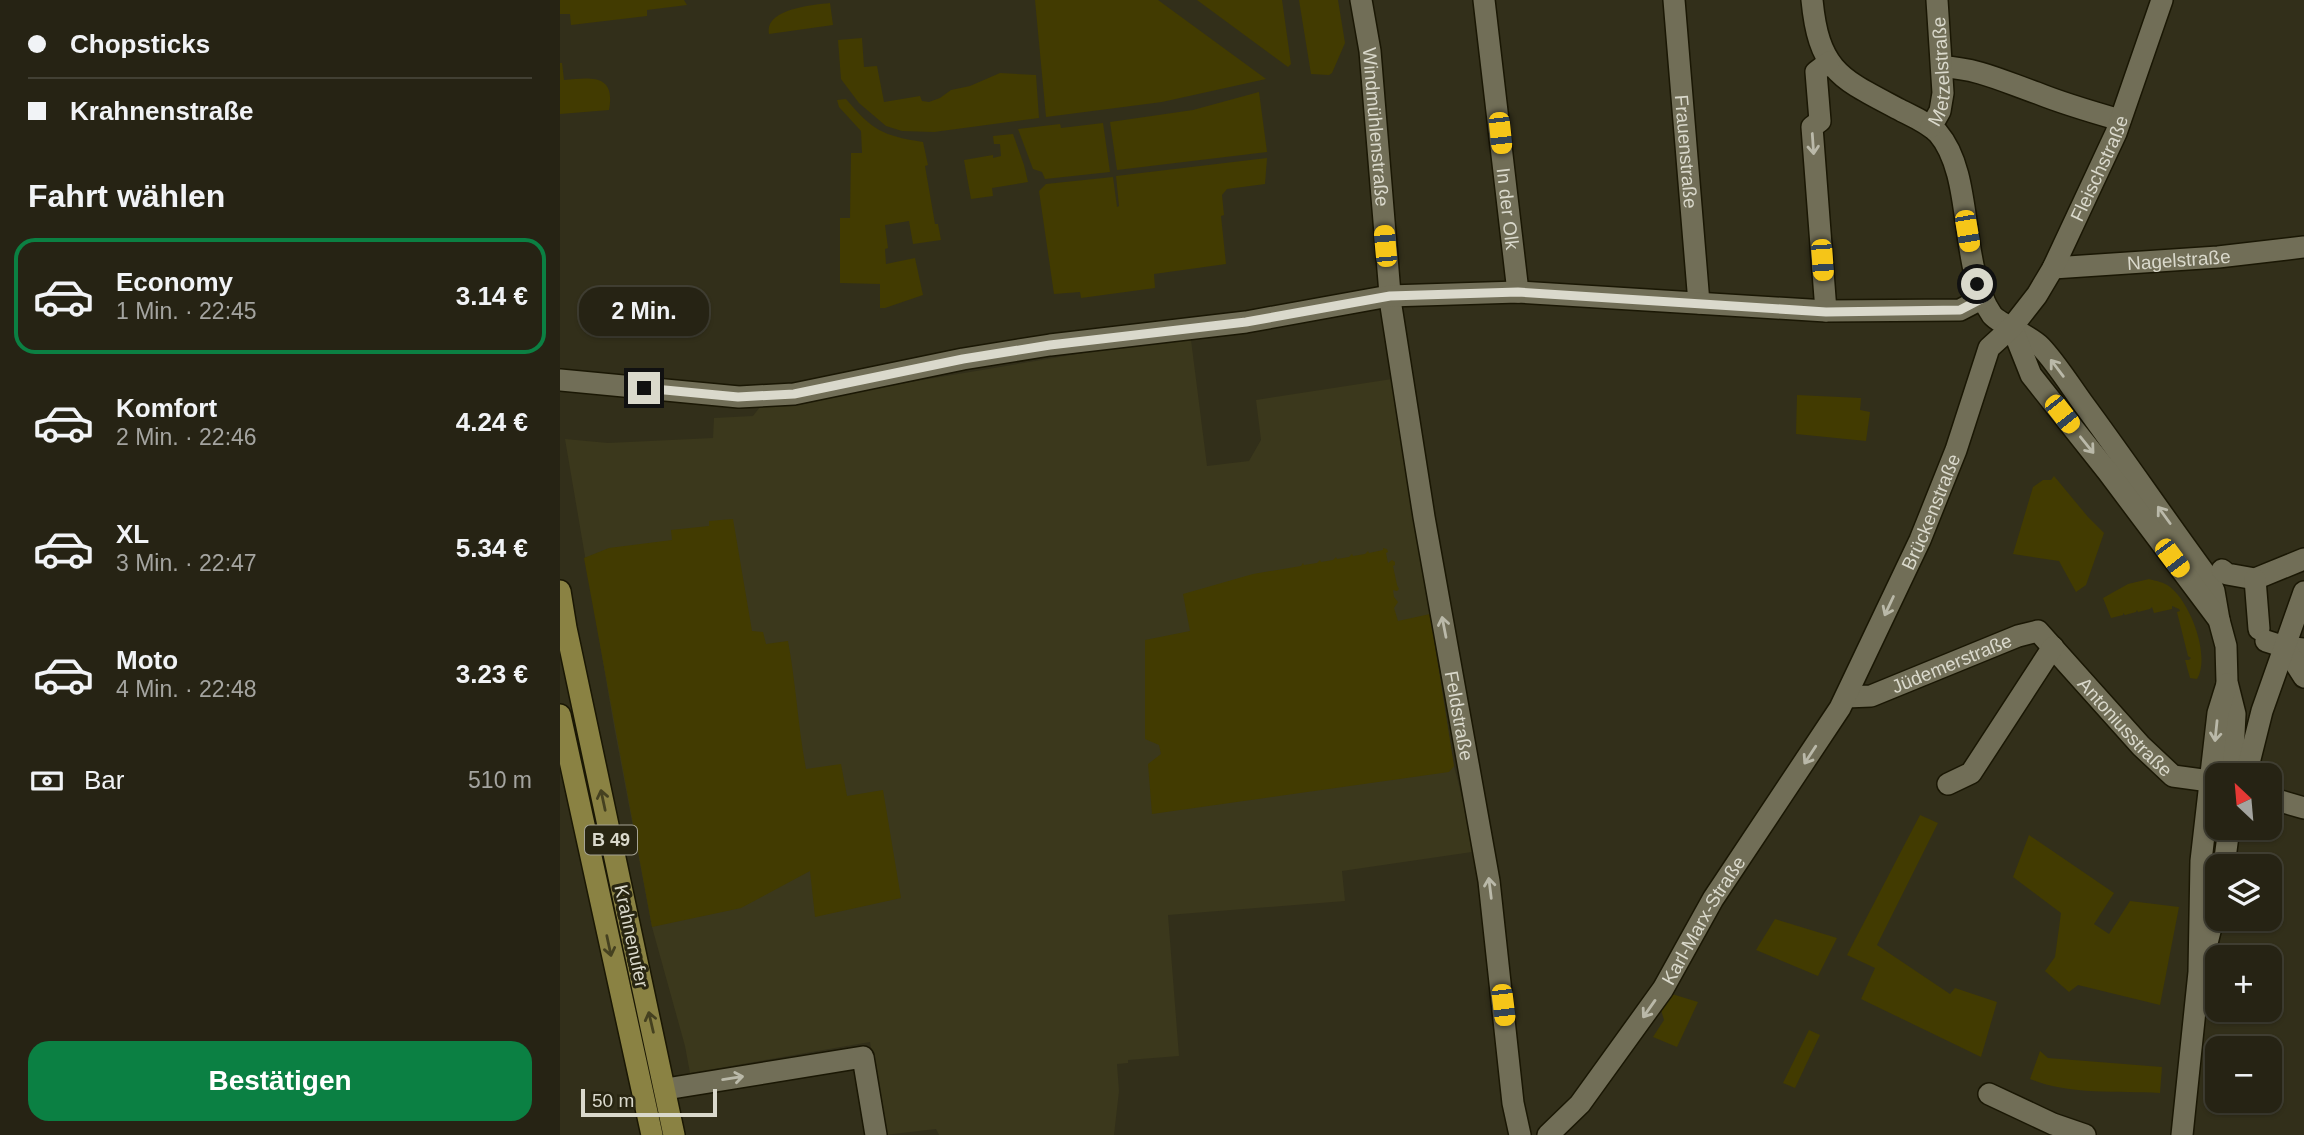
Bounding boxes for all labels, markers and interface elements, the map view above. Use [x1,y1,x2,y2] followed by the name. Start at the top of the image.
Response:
[1924,16,1954,130] street label: Metzelstraße
[70,29,210,59] text: Chopsticks
[1359,47,1393,207] street label: Windmühlenstraße
[1671,94,1701,209] street label: Frauenstraße
[70,96,254,126] text: Krahnenstraße
[1488,111,1513,155] car
[2066,113,2132,225] street label: Fleischstraße
[1807,132,1820,155] one-way arrow
[1493,166,1523,251] street label: In der Olk
[28,178,225,214] text: Fahrt wählen
[1954,208,1981,254] car
[1373,224,1398,268] car
[1811,238,1834,282] car
[2126,246,2232,274] street label: Nagelstraße
[32,265,95,328] icon: car
[116,267,233,297] text: Economy
[1961,268,1993,300] route start
[456,281,528,311] text: 3.14 €
[579,286,709,336] callout: 2 Min.
[116,298,257,324] text: 1 Min. · 22:45
[611,298,677,324] text: 2 Min.
[2049,360,2064,378] one-way arrow
[628,372,660,404] route end
[32,391,95,454] icon: car
[2041,391,2084,437] car
[116,393,217,423] text: Komfort
[456,407,528,437] text: 4.24 €
[116,424,257,450] text: 2 Min. · 22:46
[2079,436,2095,454] one-way arrow
[1897,451,1964,573] street label: Brückenstraße
[2156,506,2171,525] one-way arrow
[32,517,95,580] icon: car
[116,519,149,549] text: XL
[456,533,528,563] text: 5.34 €
[2151,535,2194,581] car
[116,550,257,576] text: 3 Min. · 22:47
[1882,595,1895,616] one-way arrow
[1437,616,1451,639] one-way arrow
[1889,630,2015,697] street label: Jüdemerstraße
[32,643,95,706] icon: car
[116,645,178,675] text: Moto
[456,659,528,689] text: 3.23 €
[1441,669,1477,762] street label: Feldstraße
[2074,673,2176,781] street label: Antoniusstraße
[116,676,257,702] text: 4 Min. · 22:48
[2209,720,2222,742] one-way arrow
[1803,745,1817,765] one-way arrow
[28,762,66,800] icon: cash
[2205,763,2282,840] north arrow
[2205,763,2282,1113] map controls
[84,765,124,795] text: Bar
[468,767,532,793] text: 510 m
[595,789,609,812] one-way arrow
[585,826,637,854] road number: B 49
[1658,852,1750,988] street label: Karl-Marx-Straße
[2205,854,2282,931] button: layers
[1483,877,1496,900] one-way arrow
[610,883,653,990] street label: Krahnenufer
[603,934,617,957] one-way arrow
[2205,945,2282,1022] button: +
[1491,983,1516,1027] car
[1642,999,1656,1018] one-way arrow
[644,1011,657,1034] one-way arrow
[2205,1036,2282,1113] button: −
[28,1041,532,1121] button: Bestätigen
[721,1071,744,1084] one-way arrow
[581,1086,718,1118] scale bar
[592,1090,634,1111] text: 50 m

